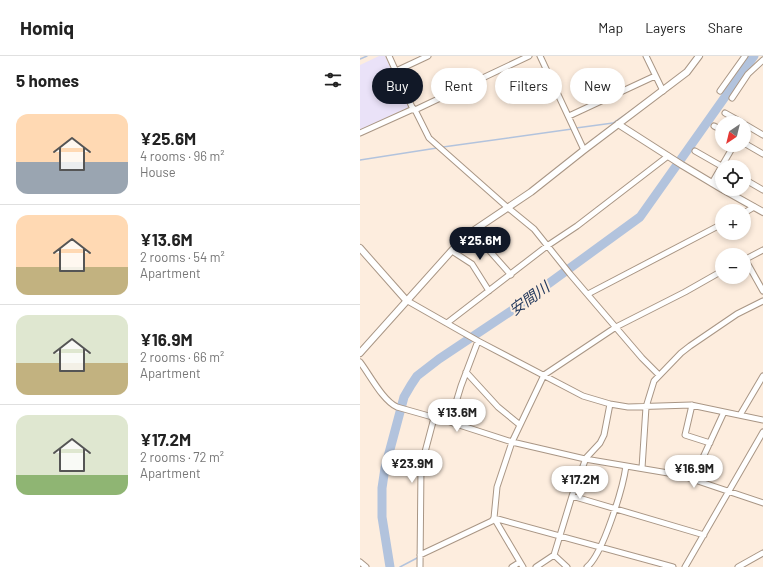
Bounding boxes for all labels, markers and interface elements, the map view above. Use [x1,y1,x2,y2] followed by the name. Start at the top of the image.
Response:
[20,16,74,39] text: Homiq
[598,19,623,36] text: Map
[645,19,686,36] text: Layers
[708,19,743,36] text: Share
[372,68,423,104] chip: Buy
[431,68,487,104] chip: Rent
[495,68,562,104] chip: Filters
[570,68,625,104] chip: New
[322,69,344,91] icon: filters
[16,70,79,90] text: 5 homes
[715,116,751,152] north arrow
[715,116,751,284] map controls
[140,128,196,148] text: ¥25.6M
[48,130,96,178] icon: home
[140,148,225,164] text: 4 rooms · 96 m²
[715,160,751,196] button: locate
[140,164,176,180] text: House
[715,204,751,240] button: +
[447,227,513,261] pin: ¥25.6M
[140,229,193,249] text: ¥13.6M
[48,231,96,279] icon: home
[459,232,502,248] text: ¥25.6M
[715,248,751,284] button: −
[140,249,225,265] text: 2 rooms · 54 m²
[140,265,201,281] text: Apartment
[506,276,554,319] water label: 安間川
[140,329,193,349] text: ¥16.9M
[48,331,96,379] icon: home
[140,349,224,365] text: 2 rooms · 66 m²
[140,365,201,381] text: Apartment
[424,399,490,433] pin: ¥13.6M
[437,404,477,420] text: ¥13.6M
[140,429,191,449] text: ¥17.2M
[48,431,96,479] icon: home
[140,449,224,465] text: 2 rooms · 72 m²
[379,450,445,484] pin: ¥23.9M
[391,455,433,471] text: ¥23.9M
[661,455,727,489] pin: ¥16.9M
[674,460,714,476] text: ¥16.9M
[140,465,201,481] text: Apartment
[547,466,613,500] pin: ¥17.2M
[560,471,600,487] text: ¥17.2M

